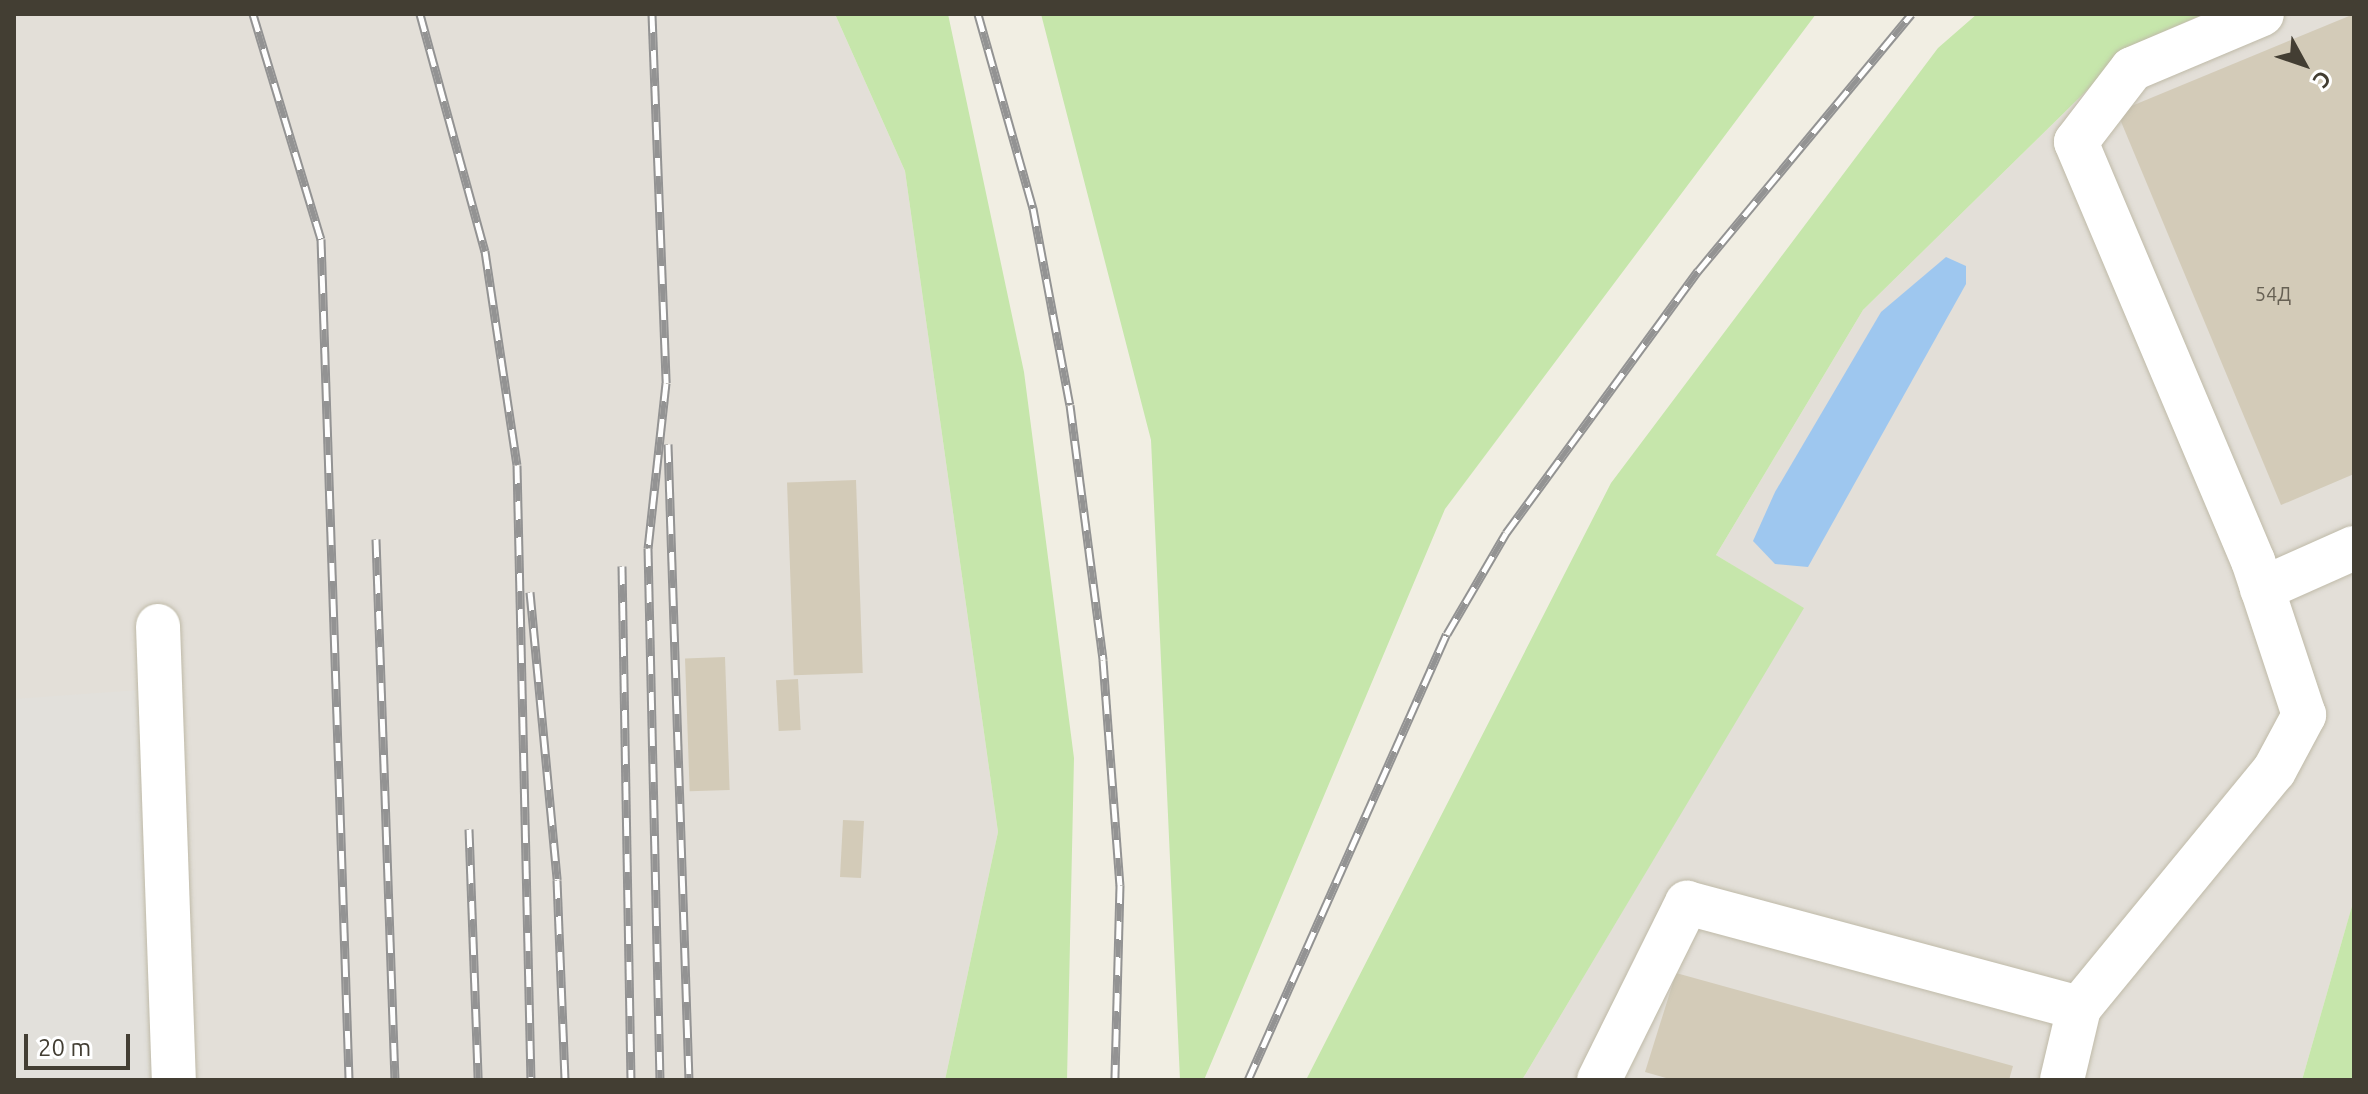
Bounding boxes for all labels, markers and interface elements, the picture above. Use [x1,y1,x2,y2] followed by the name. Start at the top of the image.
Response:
[2264,24,2344,104] north arrow
[2309,66,2337,93] text: С
[2255,281,2291,305] house number: 54Д
[28,1018,134,1068] scale bar
[38,1034,91,1061] text: 20 m

